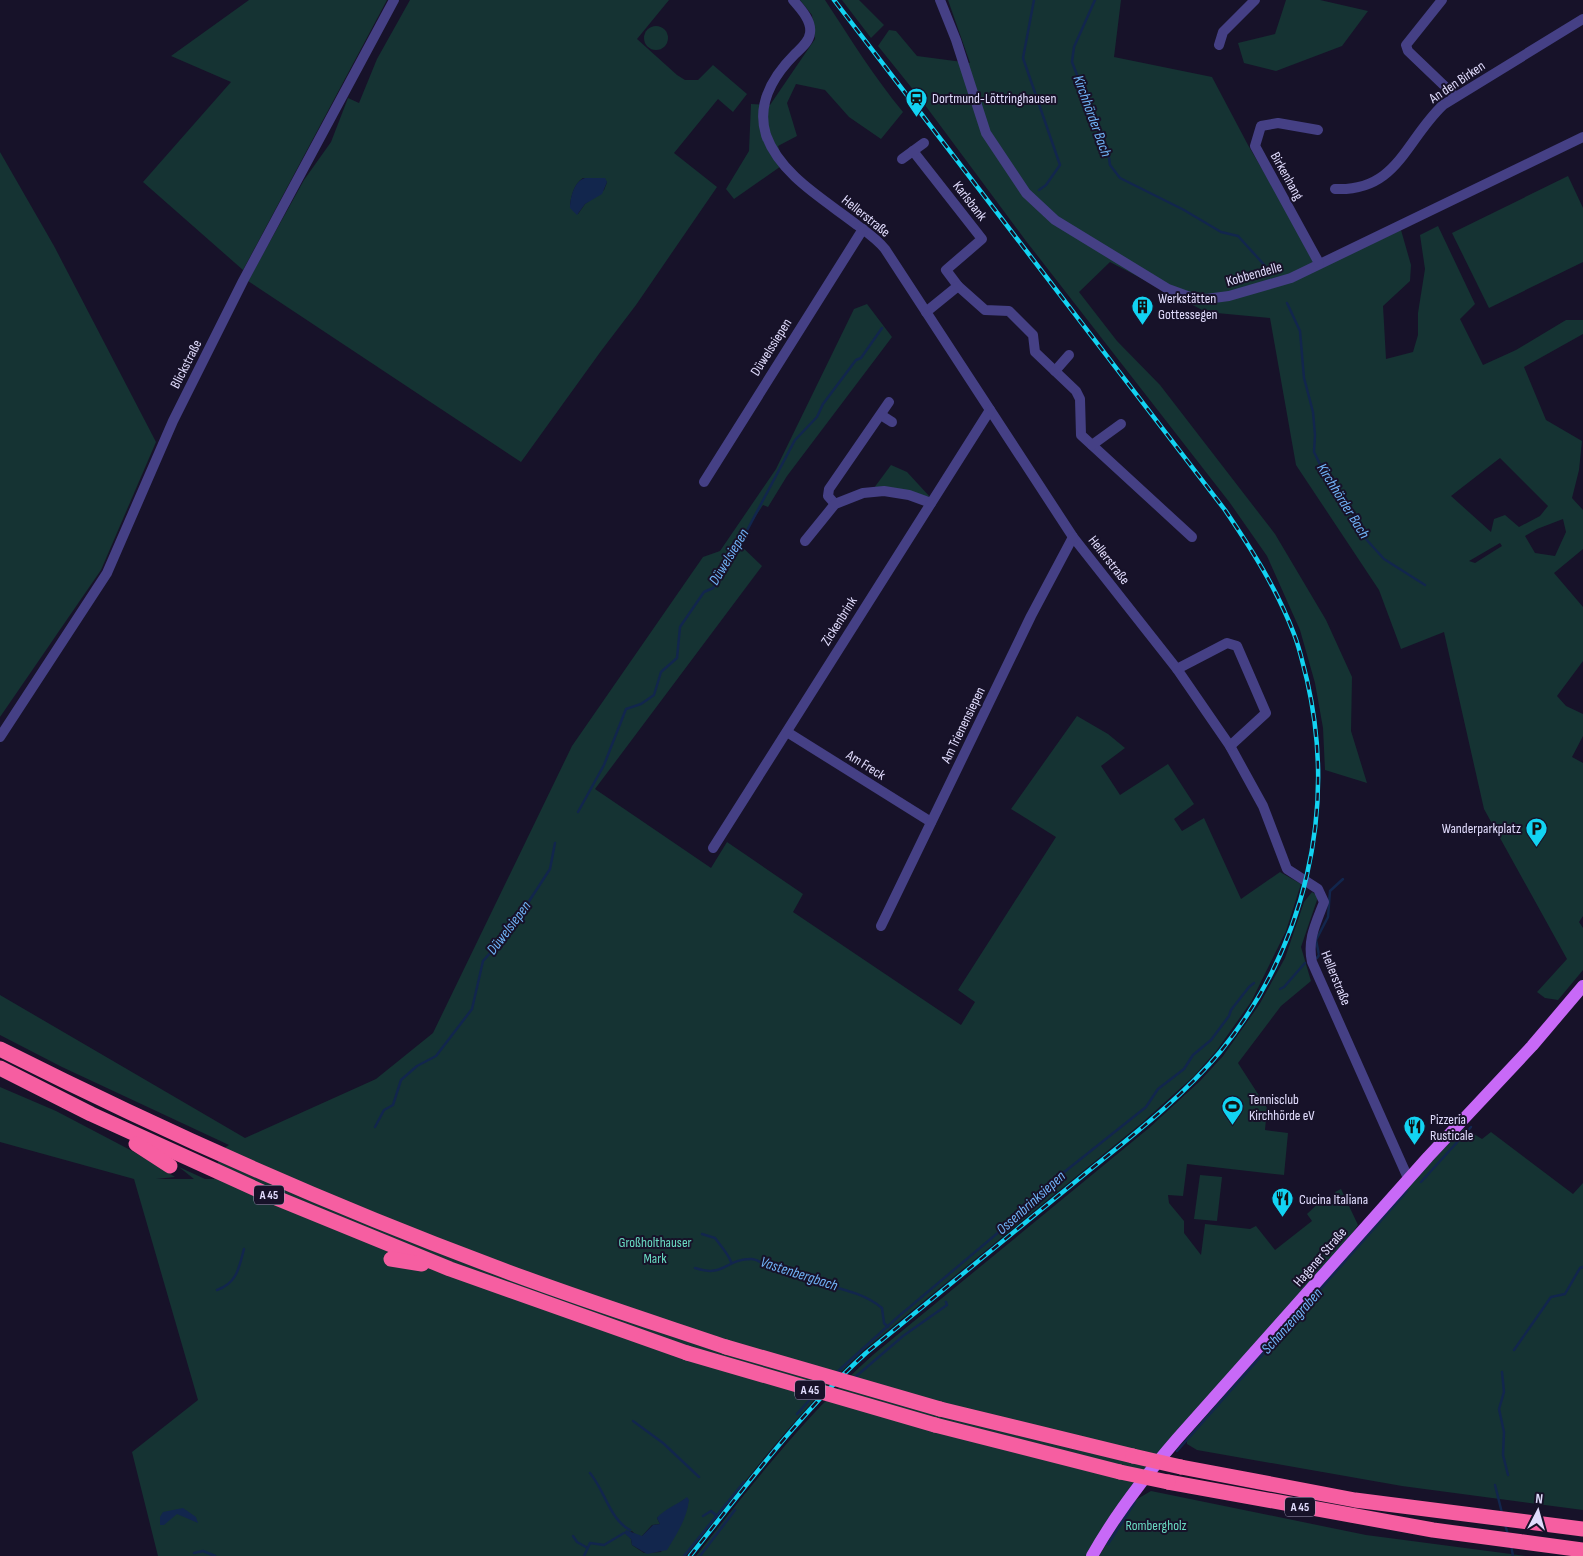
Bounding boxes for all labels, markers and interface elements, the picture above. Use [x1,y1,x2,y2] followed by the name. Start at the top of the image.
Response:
[1425,57,1488,107] street label: An den Birken
[1068,73,1116,159] water label: Kirchhörder Bach
[904,86,928,117] station icon: Dortmund-Löttringhausen
[932,90,1056,107] place label: Dortmund-Löttringhausen
[1267,149,1307,203] street label: Birkenhang
[949,178,991,225] street label: Karlsbank
[838,191,894,241] street label: Hellerstraße
[1224,258,1284,290] street label: Kobbendelle
[1158,290,1218,323] place label: Werkstätten Gottessegen
[1130,294,1154,325] building icon: Werkstätten Gottessegen
[747,315,795,379] street label: Düwelssiepen
[167,337,205,391] street label: Blickstraße
[1312,460,1374,542] water label: Kirchhörder Bach
[705,525,753,589] water label: Düwelsiepen
[1085,532,1133,588] street label: Hellerstraße
[817,593,861,649] street label: Zickenbrink
[937,684,989,767] street label: Am Trienensiepen
[842,746,889,784] street label: Am Freck
[1525,816,1549,847] parking icon: Wanderparkplatz
[1442,820,1521,837] place label: Wanderparkplatz
[483,897,535,959] water label: Düwelsiepen
[1317,948,1355,1008] street label: Hellerstraße
[1249,1091,1315,1124] place label: Tennisclub Kirchhörde eV
[1221,1095,1245,1126] sports icon: Tennisclub Kirchhörde eV
[1430,1111,1473,1144] place label: Pizzeria Rusticale
[1402,1115,1426,1146] restaurant icon: Pizzeria Rusticale
[992,1167,1070,1239] water label: Ossenbrinksiepen
[254,1186,284,1204] road number: A 45
[1271,1187,1295,1218] restaurant icon: Cucina Italiana
[1299,1191,1368,1208] place label: Cucina Italiana
[1290,1224,1350,1290] street label: Hagener Straße
[618,1234,692,1267] park label: Großholthauser Mark
[758,1253,840,1295] water label: Vastenbergbach
[1257,1284,1327,1358] water label: Schanzengraben
[795,1380,825,1400] road number: A 45
[1513,1486,1563,1536] north arrow
[1535,1490,1544,1507] text: N
[1285,1498,1315,1516] road number: A 45
[1125,1517,1187,1534] park label: Rombergholz

